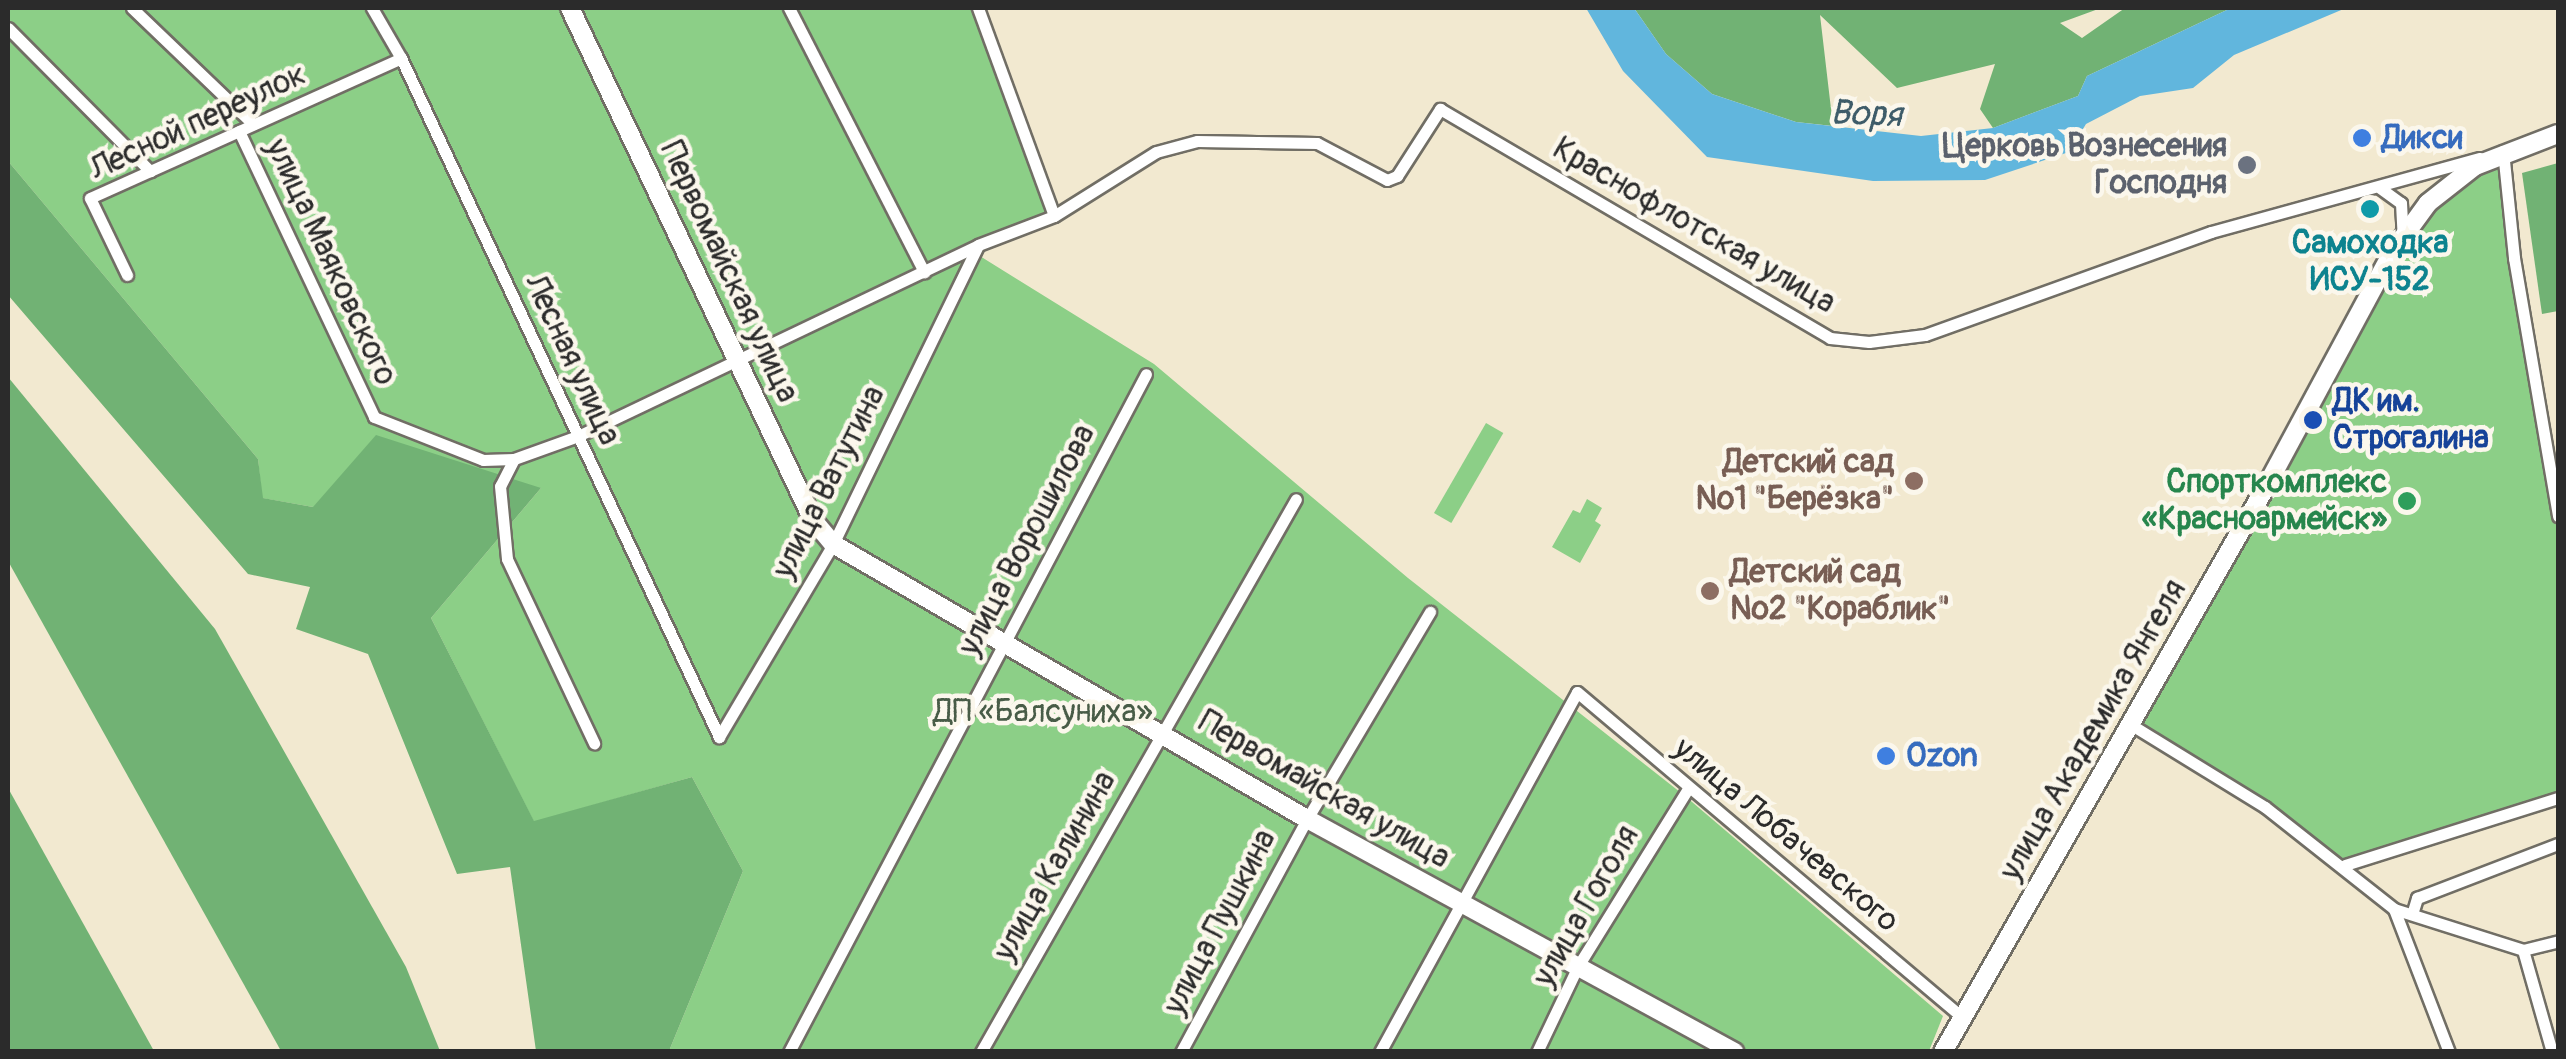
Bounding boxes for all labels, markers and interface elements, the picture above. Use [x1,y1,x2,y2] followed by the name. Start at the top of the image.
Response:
[84,55,312,189] street label: Лесной переулок
[1830,92,1902,136] water label: Воря
[2382,119,2462,157] place label: Дикси
[2351,127,2373,149] marker: Дикси
[1943,128,2227,203] place label: Церковь Вознесения Господня
[1546,129,1842,323] street label: Краснофлотская улица
[257,133,405,391] street label: улица Маяковского
[652,135,806,409] street label: Первомайская улица
[2236,154,2258,176] marker: Церковь Вознесения Господня
[2359,198,2381,220] marker: Самоходка ИСУ-152
[2292,225,2448,300] place label: Самоходка ИСУ-152
[516,269,628,451] street label: Лесная улица
[764,380,894,584] street label: улица Ватутина
[2333,383,2489,458] place label: ДК им. Строгалина
[2302,409,2324,431] marker: ДК им. Строгалина
[950,418,1104,662] street label: улица Ворошилова
[1696,444,1894,519] place label: Детский сад №1 "Берёзка"
[2142,464,2387,539] place label: Спорткомплекс «Красноармейск»
[1903,470,1925,492] marker: Детский сад №1 "Берёзка"
[2396,490,2418,512] marker: Спорткомплекс «Красноармейск»
[1730,554,1950,629] place label: Детский сад №2 "Кораблик"
[1991,573,2195,887] street label: улица Академика Янгеля
[1699,580,1721,602] marker: Детский сад №2 "Кораблик"
[933,693,1153,731] park label: ДП «Балсуниха»
[1192,702,1456,878] street label: Первомайская улица
[1666,730,1906,940] street label: улица Лобачевского
[1906,737,1978,775] place label: Ozon
[1875,745,1897,767] marker: Ozon
[985,765,1125,967] street label: улица Калинина
[1525,819,1647,993] street label: улица Гоголя
[1155,823,1285,1021] street label: улица Пушкина

